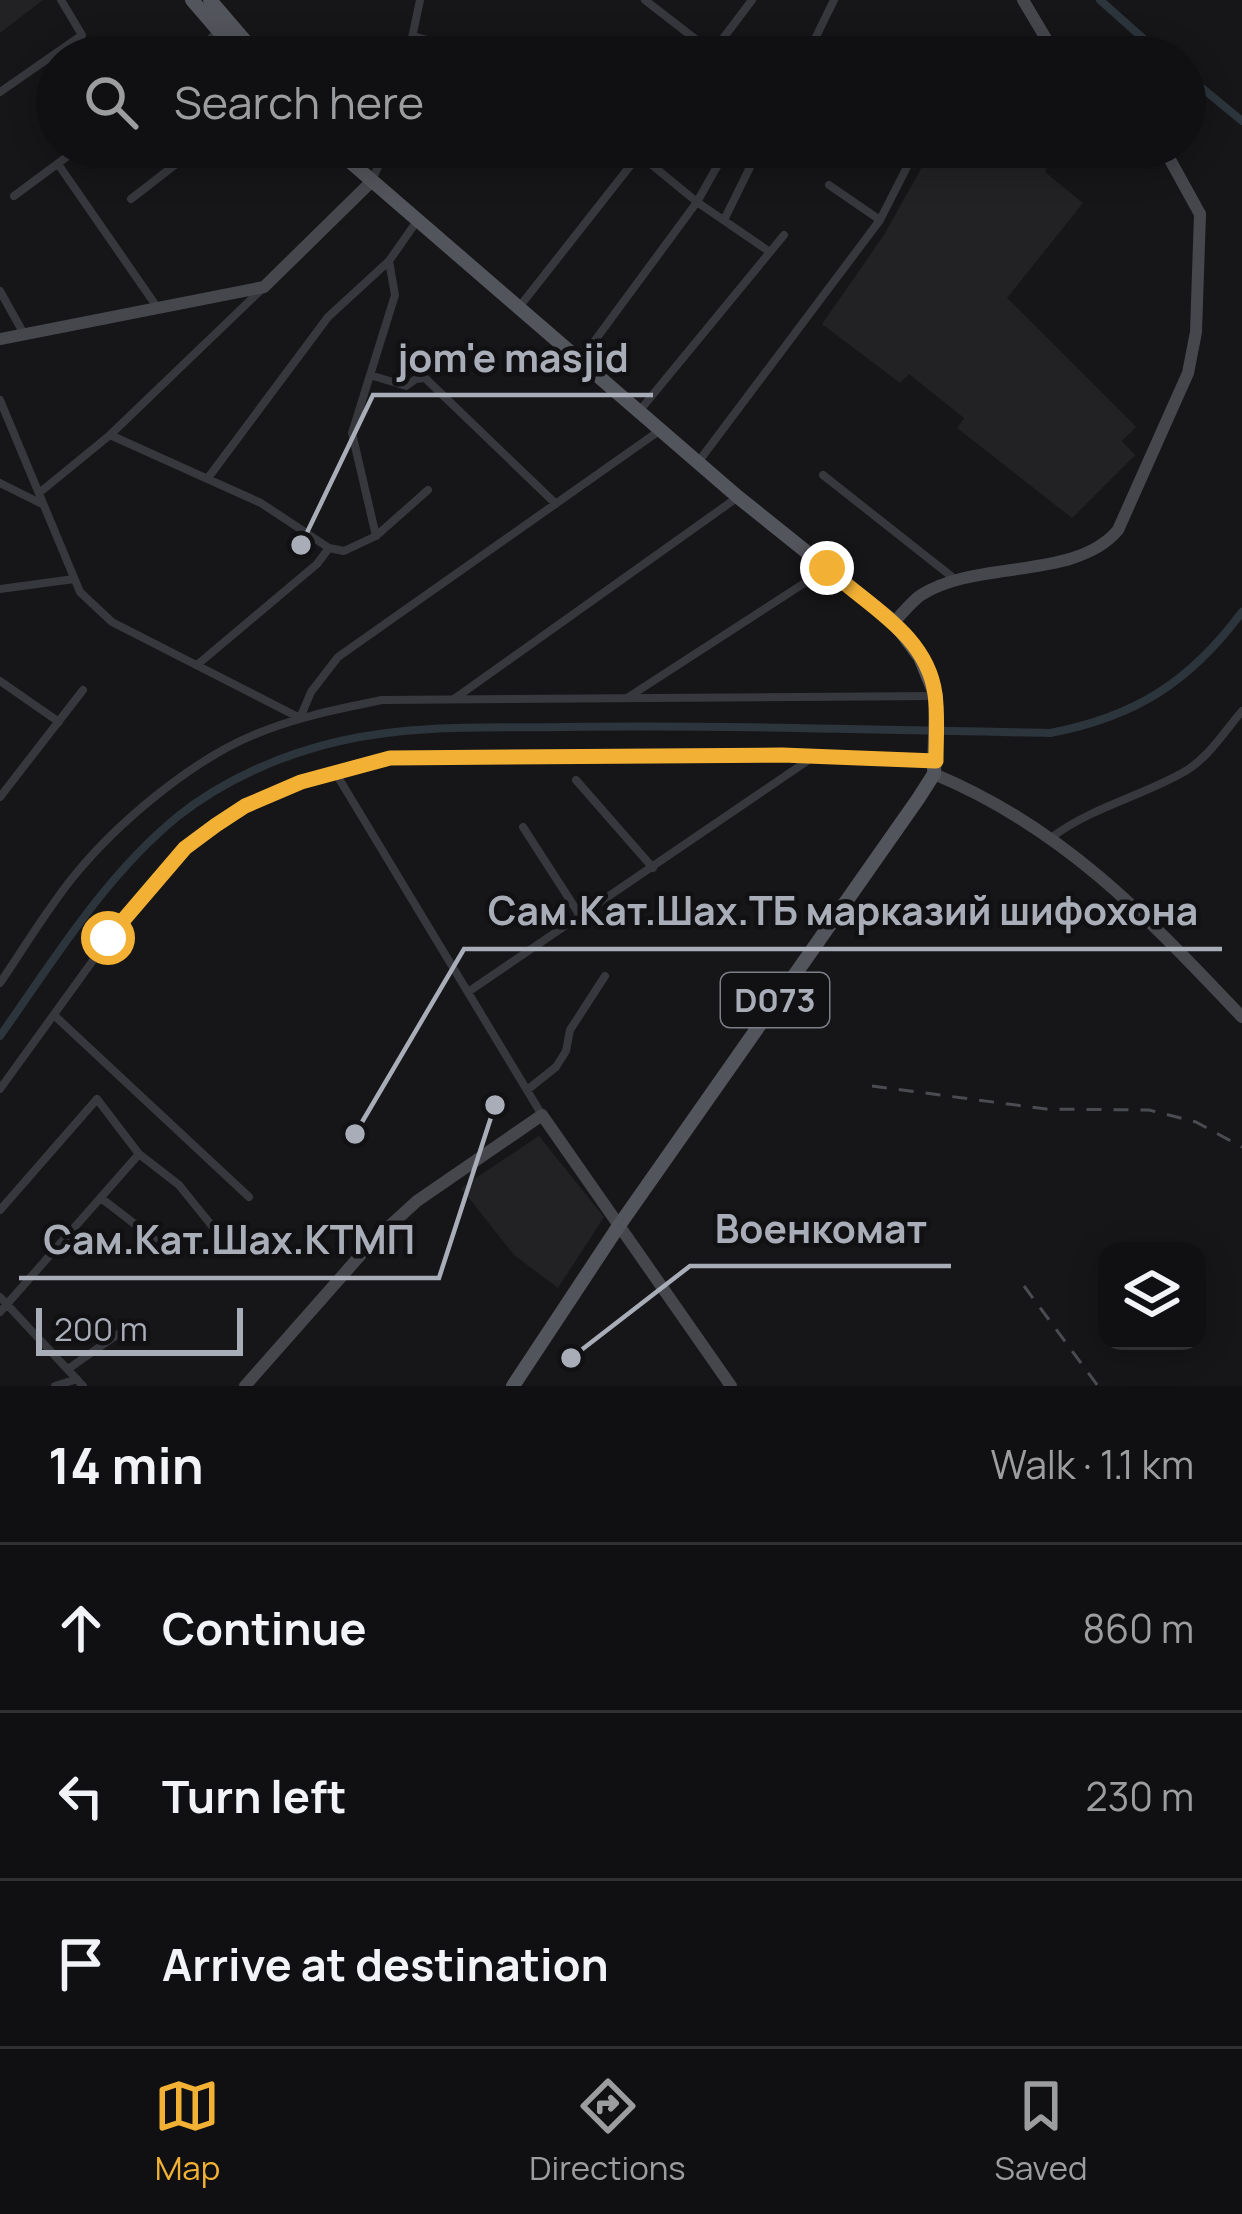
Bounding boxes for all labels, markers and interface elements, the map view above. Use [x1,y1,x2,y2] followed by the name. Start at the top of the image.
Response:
[36,36,1206,168] search box
[78,69,144,135] icon: search
[174,71,424,133] text: Search here
[373,320,653,395] callout: jom'e masjid
[396,330,629,384] text: jom'e masjid
[800,541,854,595] route end
[464,874,1222,949] callout: Сам.Кат.Шах.ТБ марказий шифохона
[488,883,1198,937] text: Сам.Кат.Шах.ТБ марказий шифохона
[81,911,135,965] route start
[721,973,829,1027] road number: D073
[690,1191,951,1266] callout: Военкомат
[715,1201,927,1255] text: Военкомат
[19,1203,439,1278] callout: Сам.Кат.Шах.КТМП
[43,1212,415,1266] text: Сам.Кат.Шах.КТМП
[1098,1242,1206,1350] map controls
[1098,1242,1206,1350] button: layers
[36,1302,243,1355] scale bar
[54,1306,148,1351] text: 200 m
[48,1430,204,1499] text: 14 min
[990,1437,1194,1491] text: Walk · 1.1 km
[48,1595,114,1661] icon: ahead
[162,1597,367,1659] text: Continue
[1082,1601,1194,1655] text: 860 m
[48,1763,114,1829] icon: left
[162,1765,347,1827] text: Turn left
[1086,1769,1194,1823] text: 230 m
[48,1931,114,1997] icon: arrive
[162,1933,609,1995] text: Arrive at destination
[154,2073,220,2190] tab: Map
[529,2073,686,2190] tab: Directions
[995,2073,1088,2190] tab: Saved

